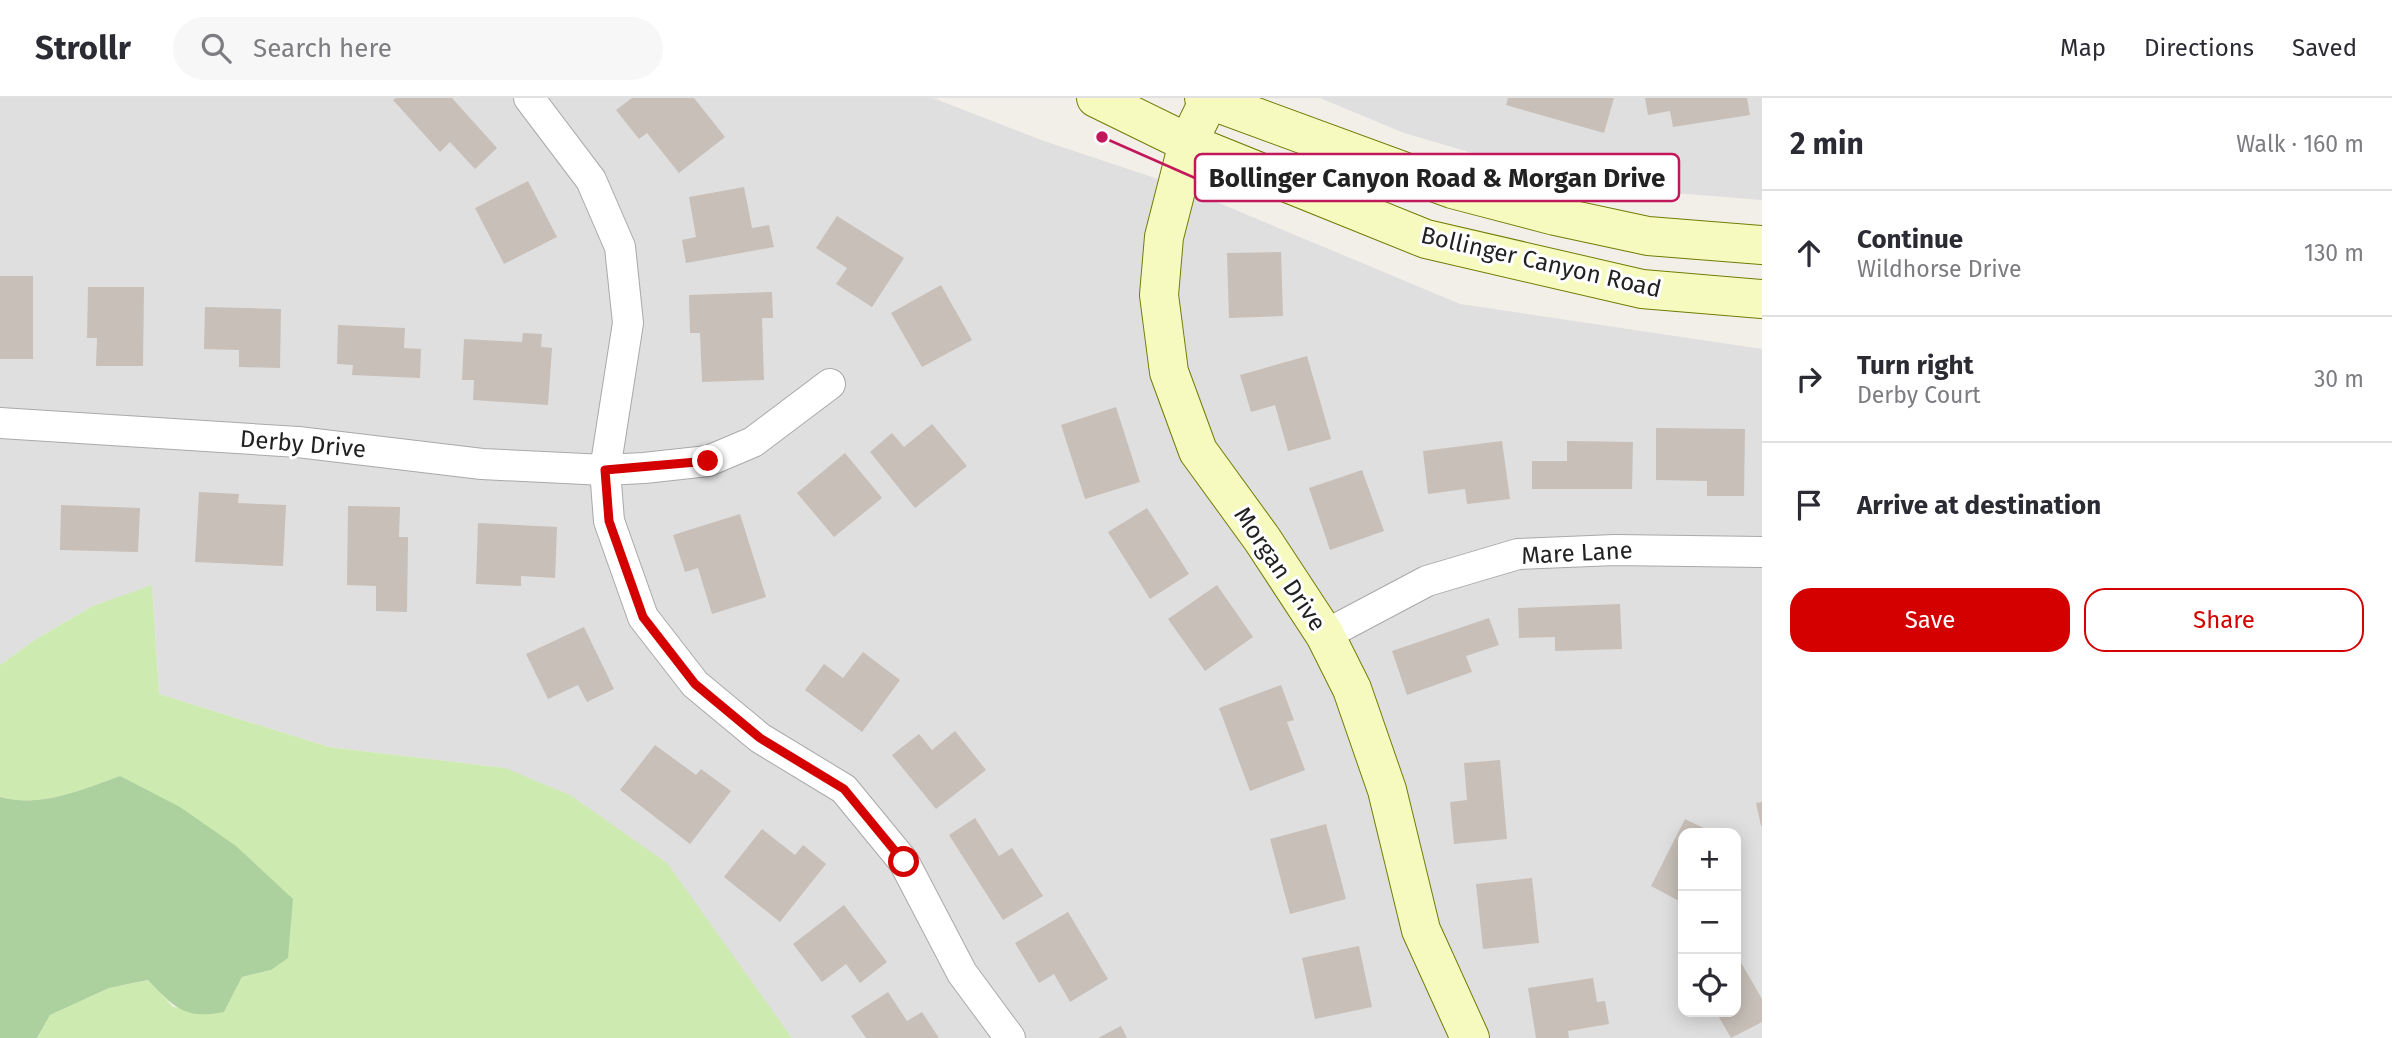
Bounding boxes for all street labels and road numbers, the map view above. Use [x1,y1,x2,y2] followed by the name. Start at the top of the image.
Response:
[1418,221,1664,303] street label: Bollinger Canyon Road
[239,425,367,463] street label: Derby Drive
[1228,502,1332,636] street label: Morgan Drive
[1521,536,1633,570] street label: Mare Lane

